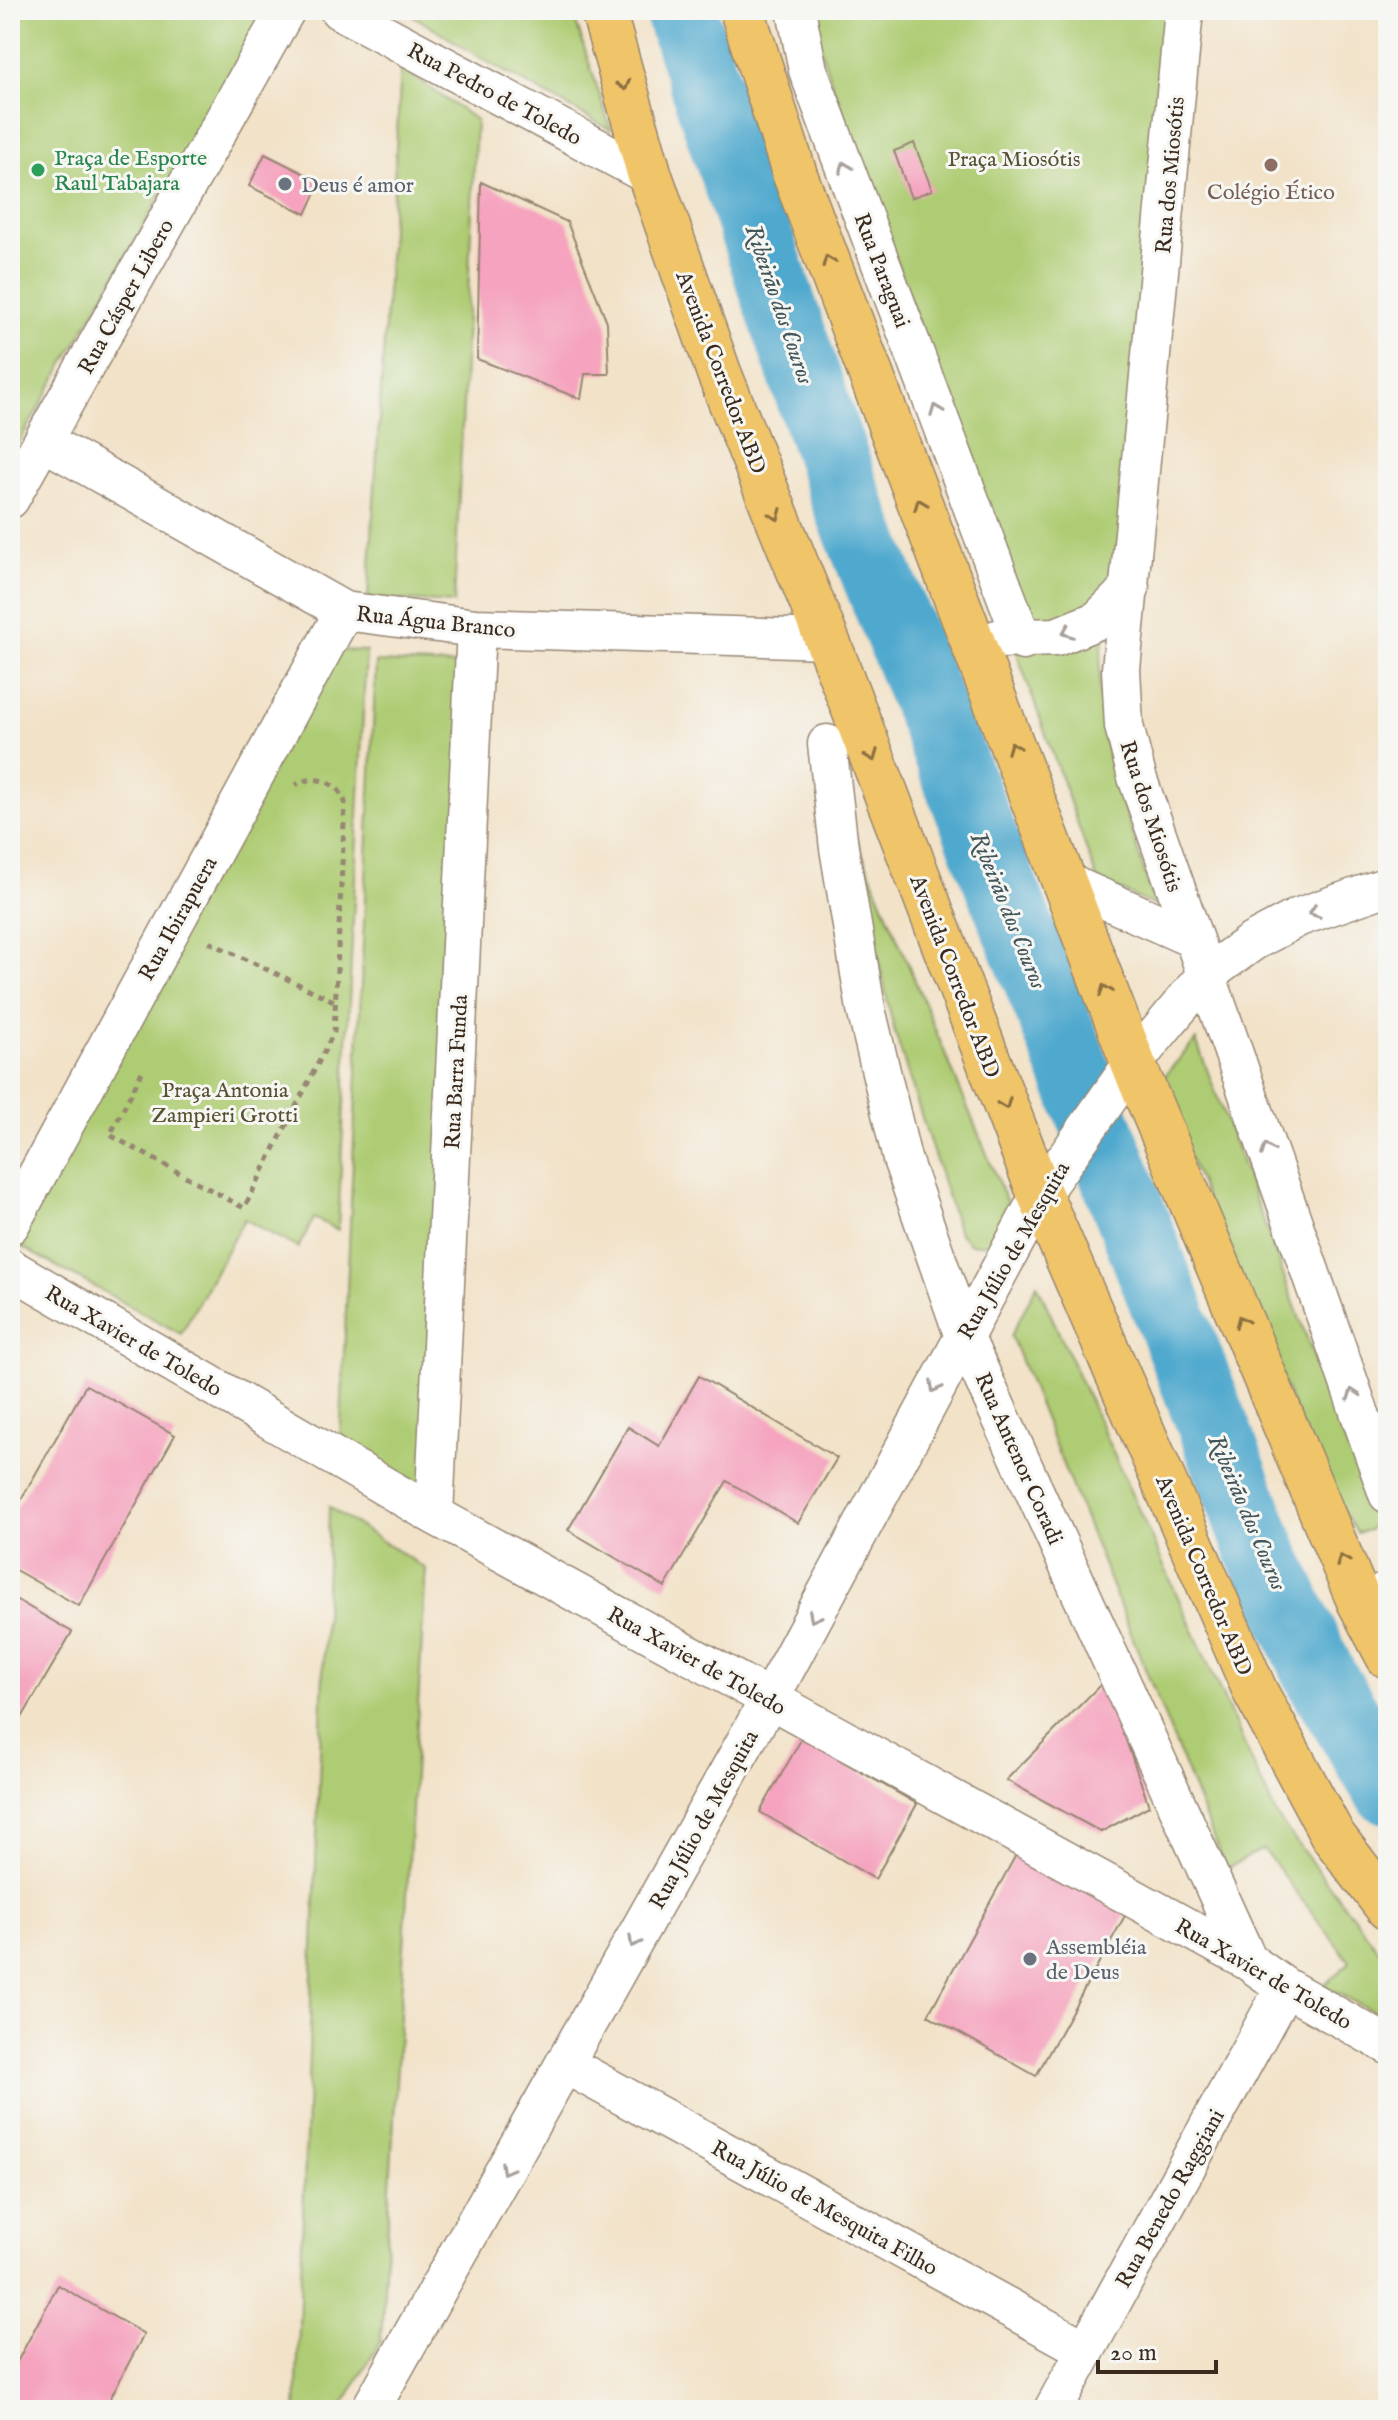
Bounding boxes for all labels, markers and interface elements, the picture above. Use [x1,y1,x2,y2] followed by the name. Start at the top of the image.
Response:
[402,37,586,153] street label: Rua Pedro de Toledo
[615,78,632,91] one-way arrow
[1150,95,1192,255] street label: Rua dos Miosótis
[54,145,207,198] place label: Praça de Esporte Raul Tabajara
[947,146,1081,174] park label: Praça Miosótis
[1262,156,1280,174] marker: Colégio Ético
[29,161,47,179] marker: Praça de Esporte Raul Tabajara
[838,161,855,175] one-way arrow
[301,172,414,200] place label: Deus é amor
[276,175,294,193] marker: Deus é amor
[1207,179,1335,207] place label: Colégio Ético
[846,209,916,332] street label: Rua Paraguai
[72,214,181,380] street label: Rua Cásper Libero
[737,221,821,389] water label: Ribeirão dos Couros
[821,255,838,269] one-way arrow
[668,267,772,478] street label: Avenida Corredor ABD
[929,404,946,418] one-way arrow
[913,498,930,512] one-way arrow
[766,507,783,521] one-way arrow
[355,601,517,645] street label: Rua Água Branco
[1061,622,1075,639] one-way arrow
[1112,737,1188,896] street label: Rua dos Miosótis
[1006,741,1022,755] one-way arrow
[862,748,879,762] one-way arrow
[962,828,1054,995] water label: Ribeirão dos Couros
[133,851,225,986] street label: Rua Ibirapuera
[902,871,1006,1082] street label: Avenida Corredor ABD
[1308,902,1322,918] one-way arrow
[1098,984,1115,998] one-way arrow
[439,993,475,1150] street label: Rua Barra Funda
[152,1077,299,1130] park label: Praça Antonia Zampieri Grotti
[995,1096,1012,1110] one-way arrow
[1260,1143,1276,1157] one-way arrow
[952,1157,1077,1345] street label: Rua Júlio de Mesquita
[39,1280,227,1404] street label: Rua Xavier de Toledo
[1235,1315,1251,1329] one-way arrow
[968,1368,1069,1549] street label: Rua Antenor Coradi
[930,1378,945,1393] one-way arrow
[1346,1388,1363,1402] one-way arrow
[1200,1430,1294,1596] water label: Ribeirão dos Couros
[1148,1471,1258,1680] street label: Avenida Corredor ABD
[1336,1554,1352,1568] one-way arrow
[602,1601,790,1723] street label: Rua Xavier de Toledo
[808,1608,823,1623] one-way arrow
[644,1725,766,1915] street label: Rua Júlio de Mesquita
[1169,1913,1357,2037] street label: Rua Xavier de Toledo
[628,1933,644,1948] one-way arrow
[1045,1934,1147,1987] place label: Assembléia de Deus
[1021,1950,1039,1968] marker: Assembléia de Deus
[1110,2105,1232,2293] street label: Rua Benedo Raggiani
[706,2135,942,2283] street label: Rua Júlio de Mesquita Filho
[500,2160,516,2174] one-way arrow
[1098,2324,1216,2374] scale bar
[1110,2338,1157,2369] text: 20 m

